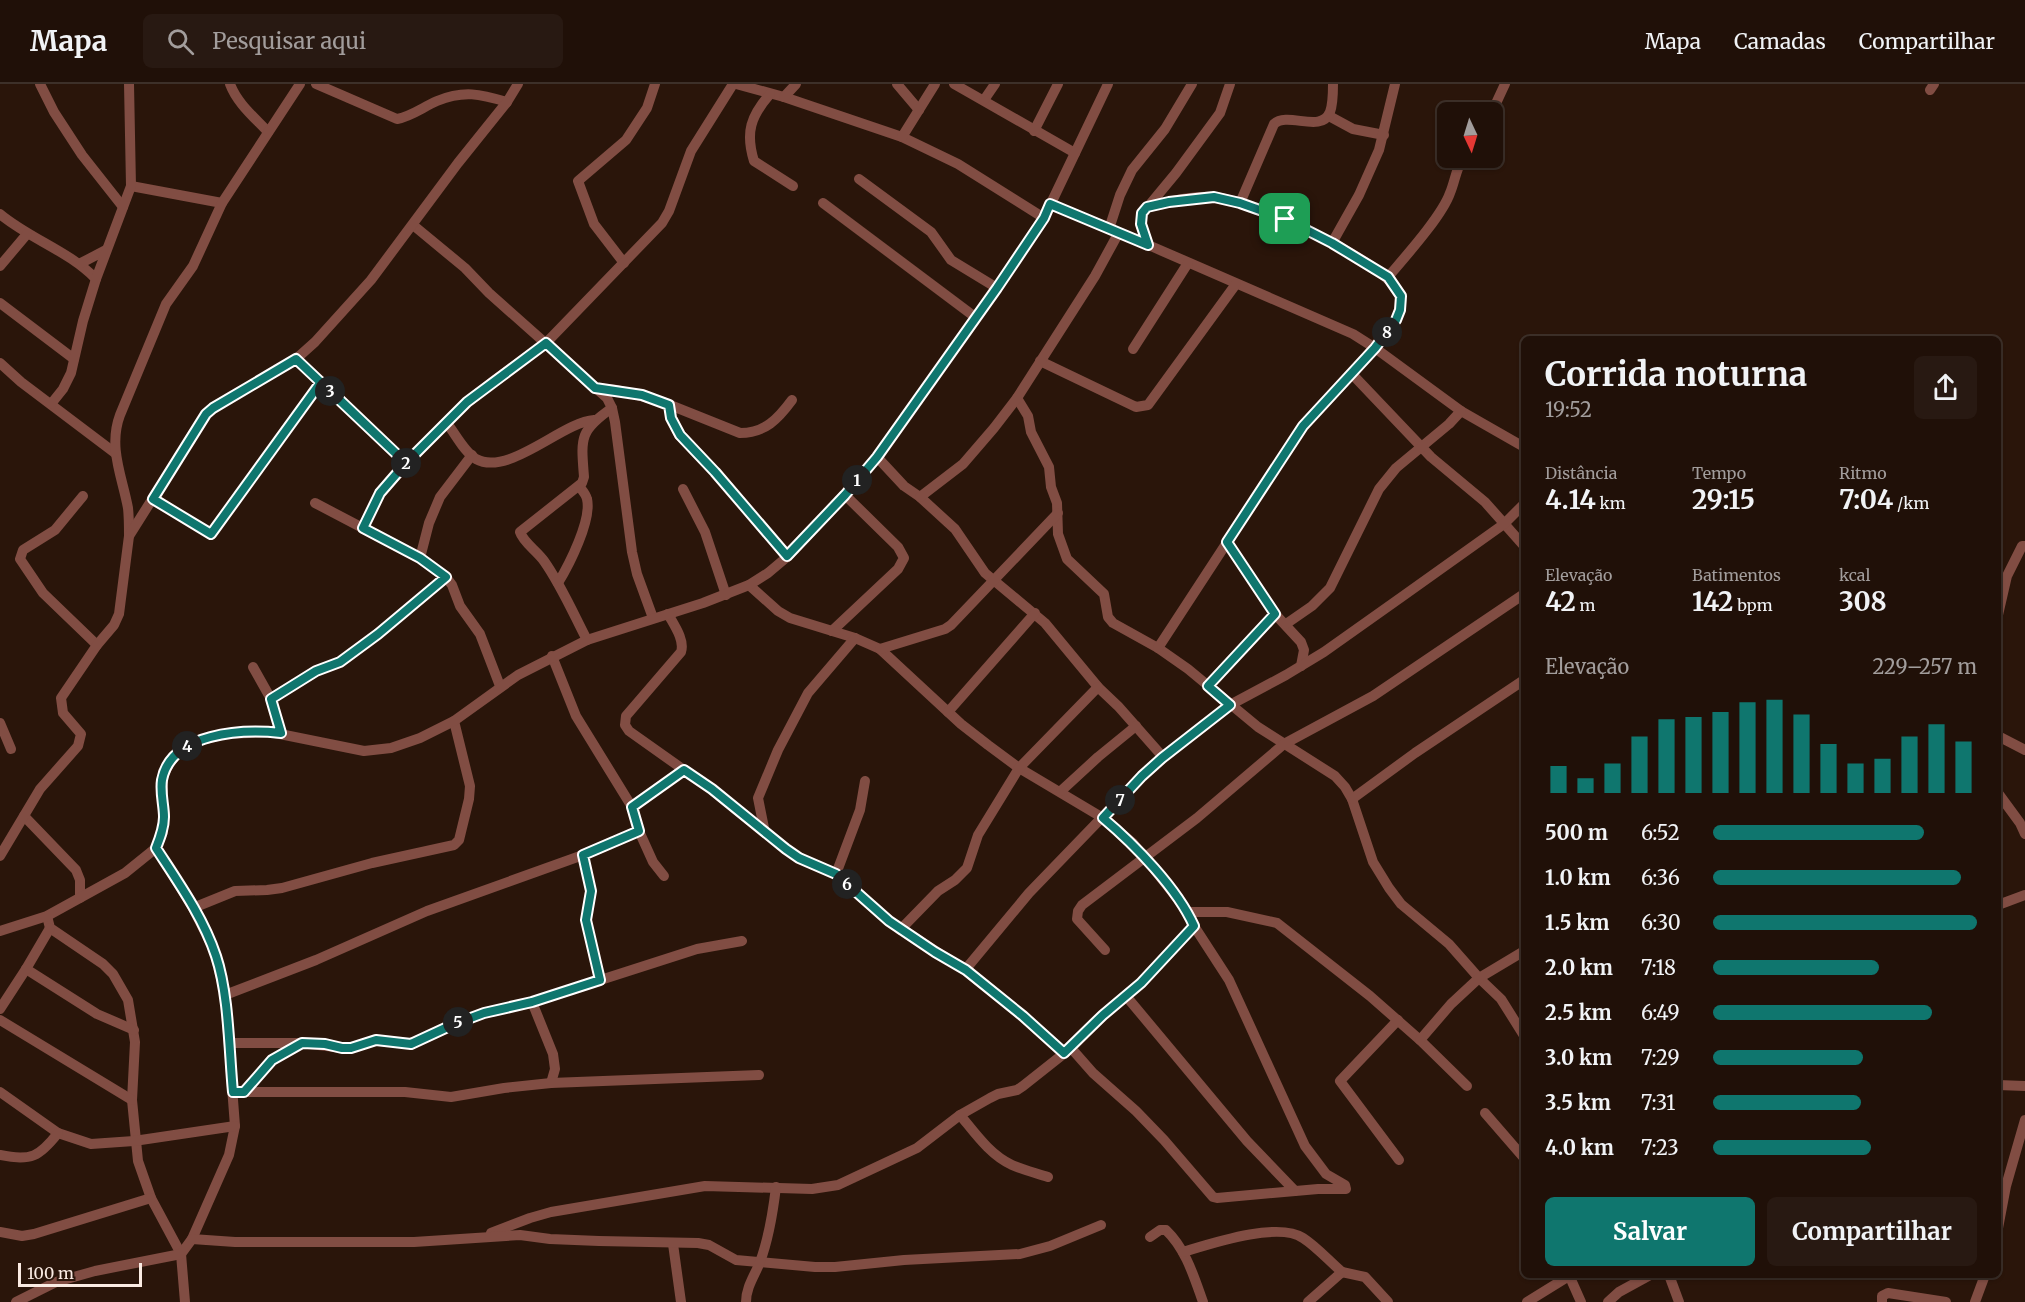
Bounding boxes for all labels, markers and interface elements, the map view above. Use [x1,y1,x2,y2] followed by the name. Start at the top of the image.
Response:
[143,14,563,68] search box
[30,23,107,59] text: Mapa
[164,25,197,58] icon: search
[212,27,366,55] text: Pesquisar aqui
[1645,28,1701,55] text: Mapa
[1734,28,1826,55] text: Camadas
[1859,28,1995,55] text: Compartilhar
[1437,102,1503,168] north arrow
[1437,102,1503,168] map controls
[1259,193,1310,244] pin
[1268,202,1301,235] icon: arrive
[1372,317,1402,347] pin: 8
[1382,322,1392,342] text: 8
[1545,354,1807,395] text: Corrida noturna
[1914,356,1977,419] button: share
[315,376,345,406] pin: 3
[325,381,335,401] text: 3
[1545,397,1592,422] text: 19:52
[391,448,421,478] pin: 2
[401,453,411,473] text: 2
[1545,463,1617,483] text: Distância
[1692,463,1746,483] text: Tempo
[1839,463,1887,483] text: Ritmo
[842,465,872,495] pin: 1
[853,470,861,490] text: 1
[1545,483,1596,516] text: 4.14
[1692,483,1755,516] text: 29:15
[1839,483,1893,516] text: 7:04
[1596,493,1626,513] text: km
[1893,493,1929,513] text: /km
[1545,565,1612,585] text: Elevação
[1692,565,1781,585] text: Batimentos
[1839,565,1870,585] text: kcal
[1545,585,1576,618] text: 42
[1692,585,1733,618] text: 142
[1839,585,1887,618] text: 308
[1576,595,1595,615] text: m
[1733,595,1773,615] text: bpm
[1545,654,1629,679] text: Elevação
[1873,654,1977,679] text: 229–257 m
[172,731,202,761] pin: 4
[182,736,192,756] text: 4
[1105,785,1135,815] pin: 7
[1115,790,1125,810] text: 7
[1545,820,1608,845] text: 500 m
[1641,820,1680,845] text: 6:52
[1545,865,1611,890] text: 1.0 km
[1641,865,1680,890] text: 6:36
[832,869,862,899] pin: 6
[842,874,852,894] text: 6
[1545,910,1609,935] text: 1.5 km
[1641,910,1681,935] text: 6:30
[1545,955,1613,980] text: 2.0 km
[1641,955,1676,980] text: 7:18
[1545,1000,1612,1025] text: 2.5 km
[1641,1000,1680,1025] text: 6:49
[443,1007,473,1037] pin: 5
[453,1012,463,1032] text: 5
[1545,1045,1612,1070] text: 3.0 km
[1641,1045,1680,1070] text: 7:29
[1545,1090,1611,1115] text: 3.5 km
[1641,1090,1675,1115] text: 7:31
[1545,1135,1614,1160] text: 4.0 km
[1641,1135,1679,1160] text: 7:23
[1545,1197,1755,1266] button: Salvar
[1767,1197,1977,1266] button: Compartilhar
[18,1260,142,1288] scale bar
[27,1263,74,1283] text: 100 m

